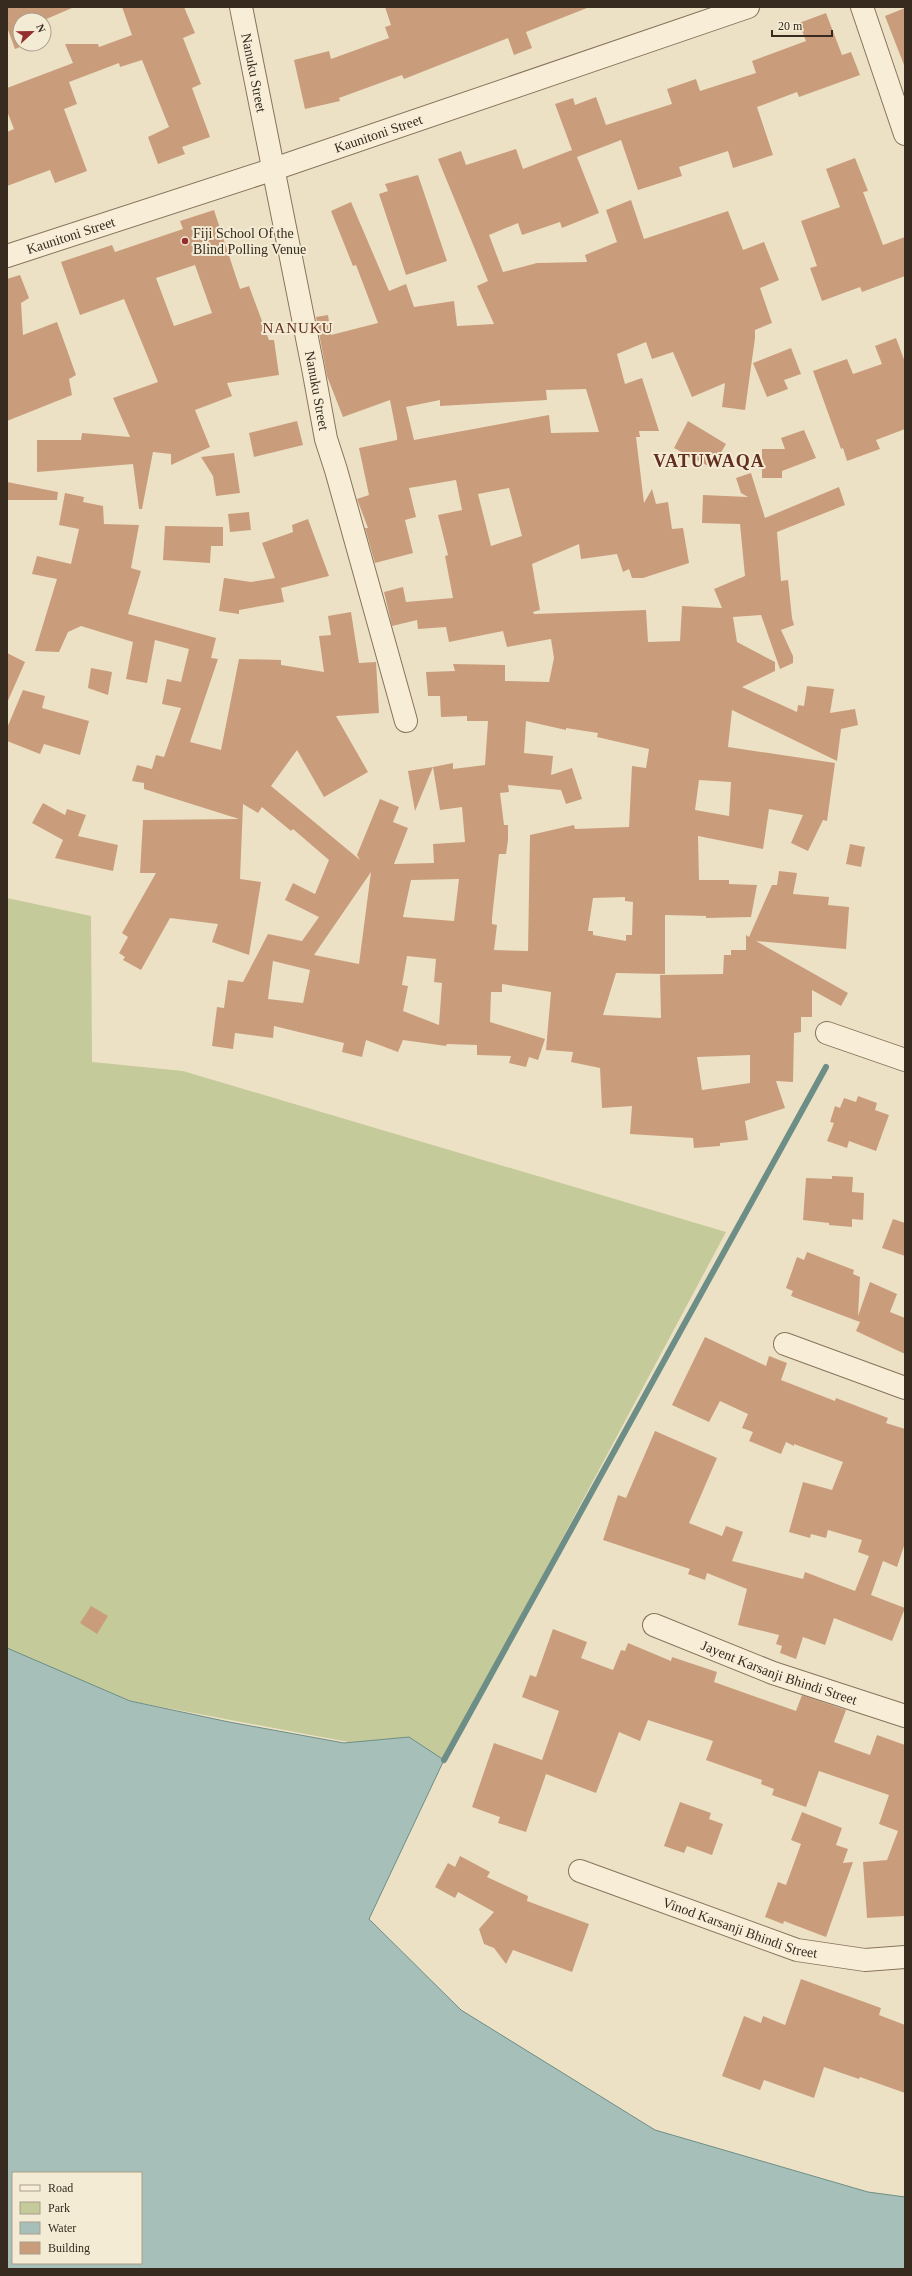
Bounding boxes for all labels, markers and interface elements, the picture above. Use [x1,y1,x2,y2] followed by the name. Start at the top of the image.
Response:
[12,12,52,52] north arrow
[772,12,832,38] scale bar
[778,19,803,33] text: 20 m
[34,22,48,34] text: N
[238,32,269,114] street label: Nanuku Street
[332,112,425,156] street label: Kaunitoni Street
[25,214,117,257] street label: Kaunitoni Street
[193,226,306,257] place label: Fiji School Of the Blind Polling Venue
[180,236,190,246] marker: Fiji School Of the Blind Polling Venue
[263,320,334,336] district label: NANUKU
[302,350,331,432] street label: Nanuku Street
[653,451,765,471] district label: VATUWAQA
[699,1638,859,1708] street label: Jayent Karsanji Bhindi Street
[660,1895,818,1961] street label: Vinod Karsanji Bhindi Street
[12,2172,142,2264] legend
[48,2181,73,2195] text: Road
[48,2201,70,2215] text: Park
[48,2221,76,2235] text: Water
[48,2241,90,2255] text: Building

